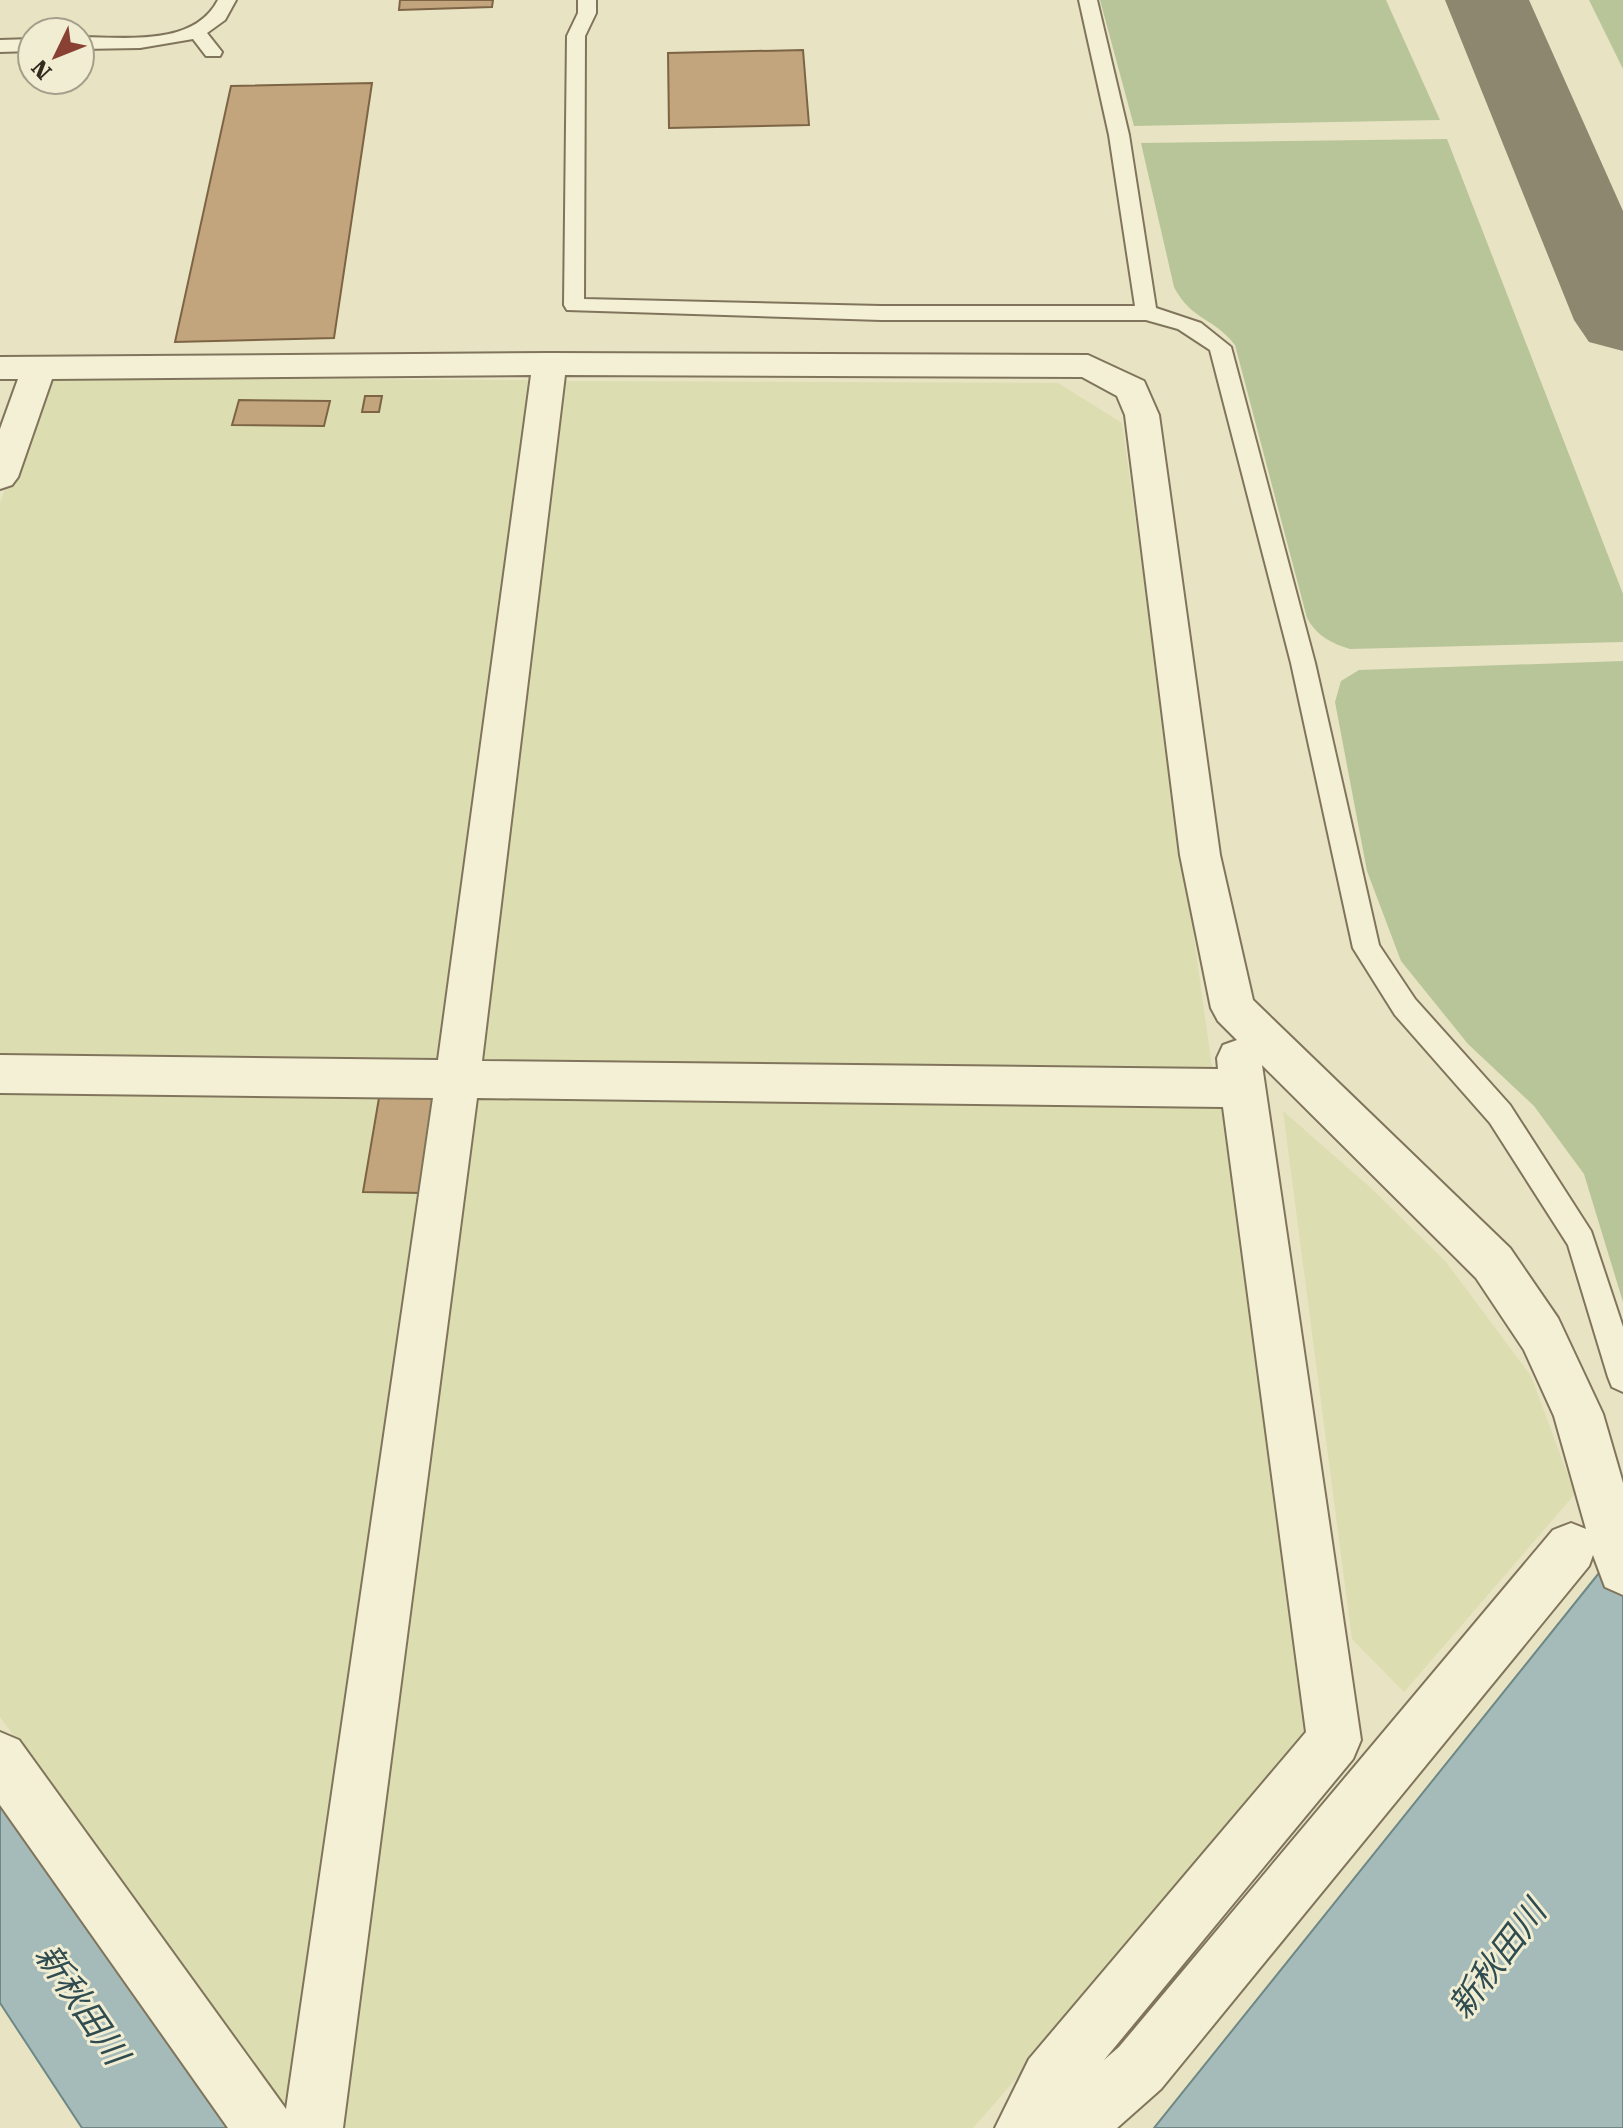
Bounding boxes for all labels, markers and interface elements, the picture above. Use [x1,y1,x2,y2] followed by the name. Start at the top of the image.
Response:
[16,16,96,96] north arrow
[27,55,57,84] text: N
[1440,1890,1556,2025] water label: 新秋田川
[27,1936,138,2074] water label: 新秋田川

